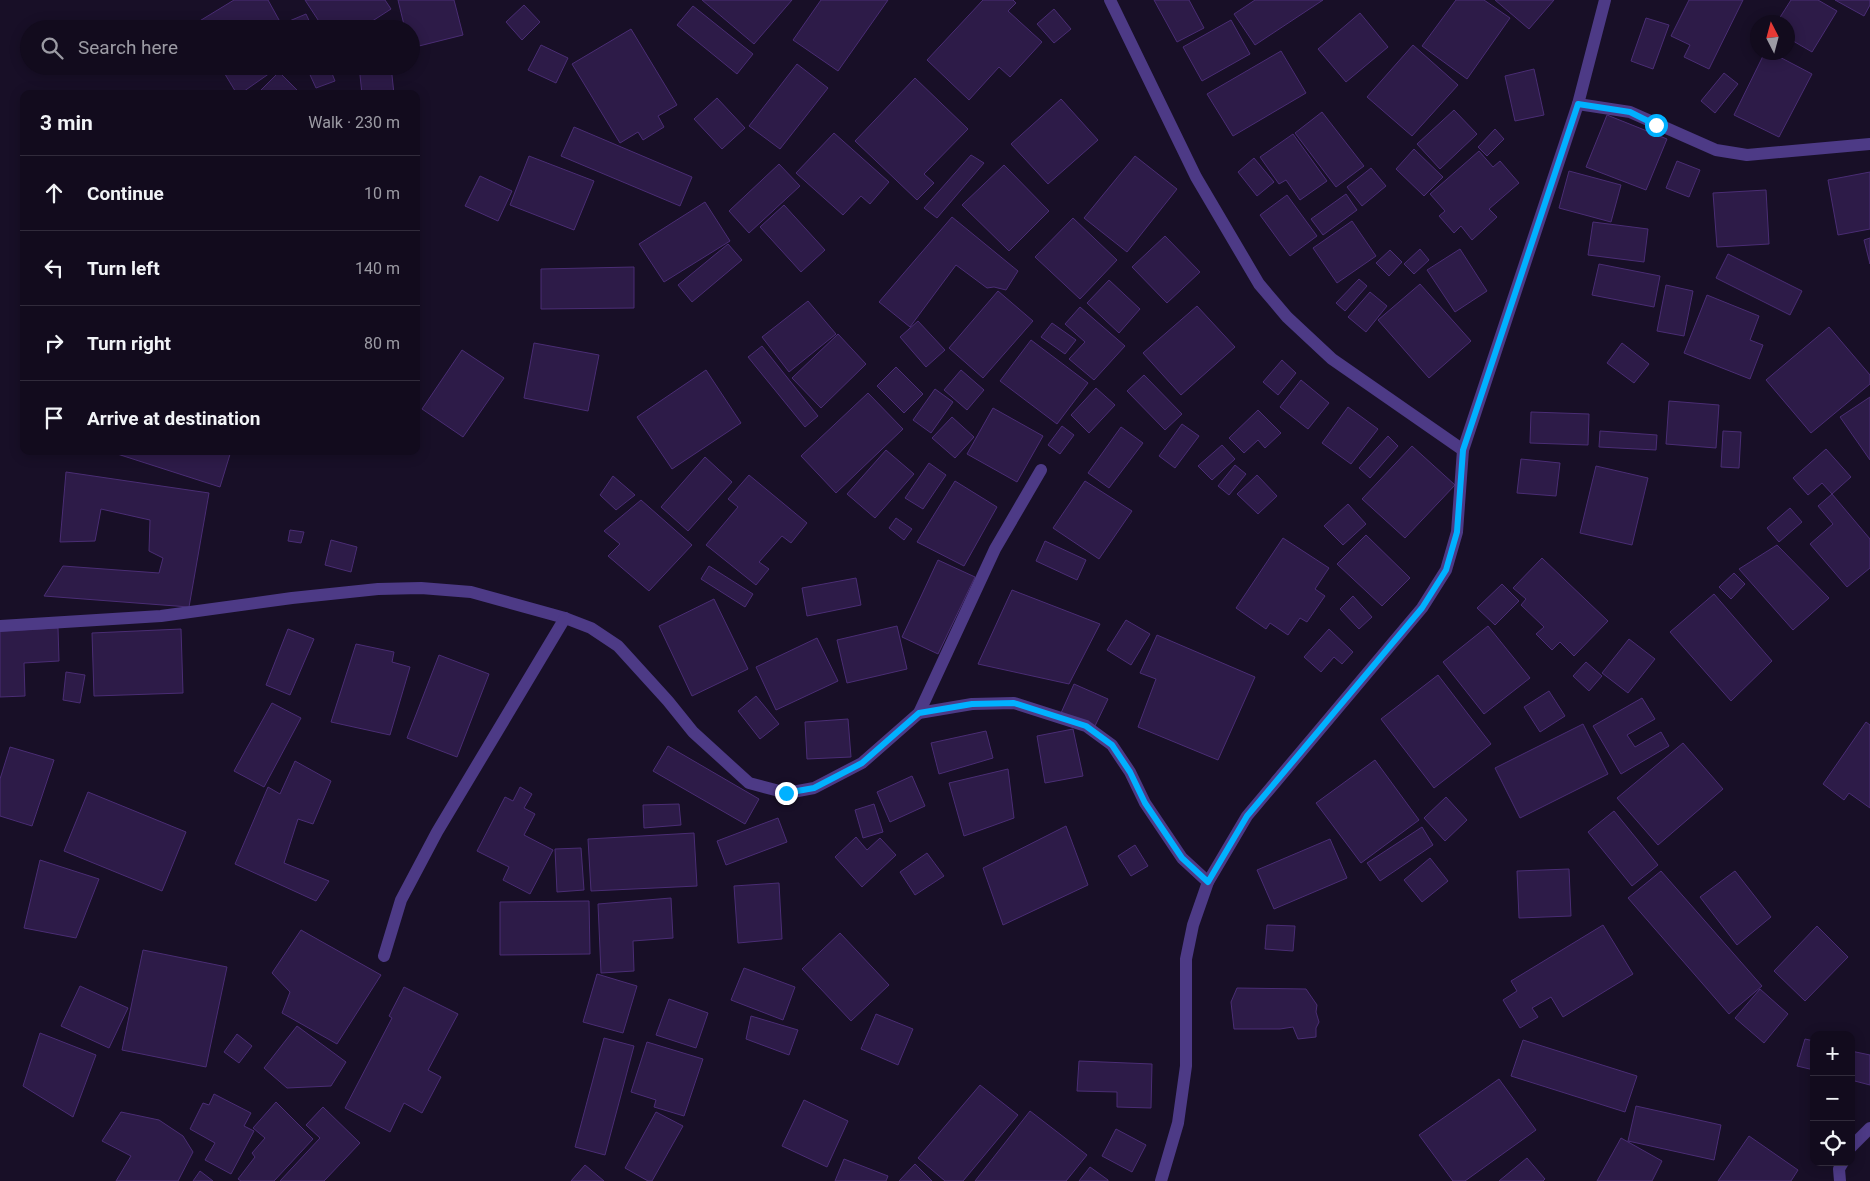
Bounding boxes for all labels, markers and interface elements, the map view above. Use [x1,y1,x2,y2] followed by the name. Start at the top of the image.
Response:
[1750,15,1795,60] north arrow
[20,20,420,75] search box
[38,34,66,62] icon: search
[78,36,178,59] text: Search here
[40,111,93,135] text: 3 min
[308,113,400,132] text: Walk · 230 m
[1645,114,1668,137] route start
[40,179,68,207] icon: ahead
[87,182,164,205] text: Continue
[364,184,400,203] text: 10 m
[40,254,68,282] icon: left
[87,257,160,280] text: Turn left
[355,259,400,278] text: 140 m
[40,329,68,357] icon: right
[87,332,171,355] text: Turn right
[364,334,400,353] text: 80 m
[40,404,68,432] icon: arrive
[87,407,260,430] text: Arrive at destination
[775,782,798,805] route end
[1810,1031,1855,1166] map controls
[1810,1031,1855,1076] button: +
[1810,1076,1855,1121] button: −
[1810,1121,1855,1166] button: locate

